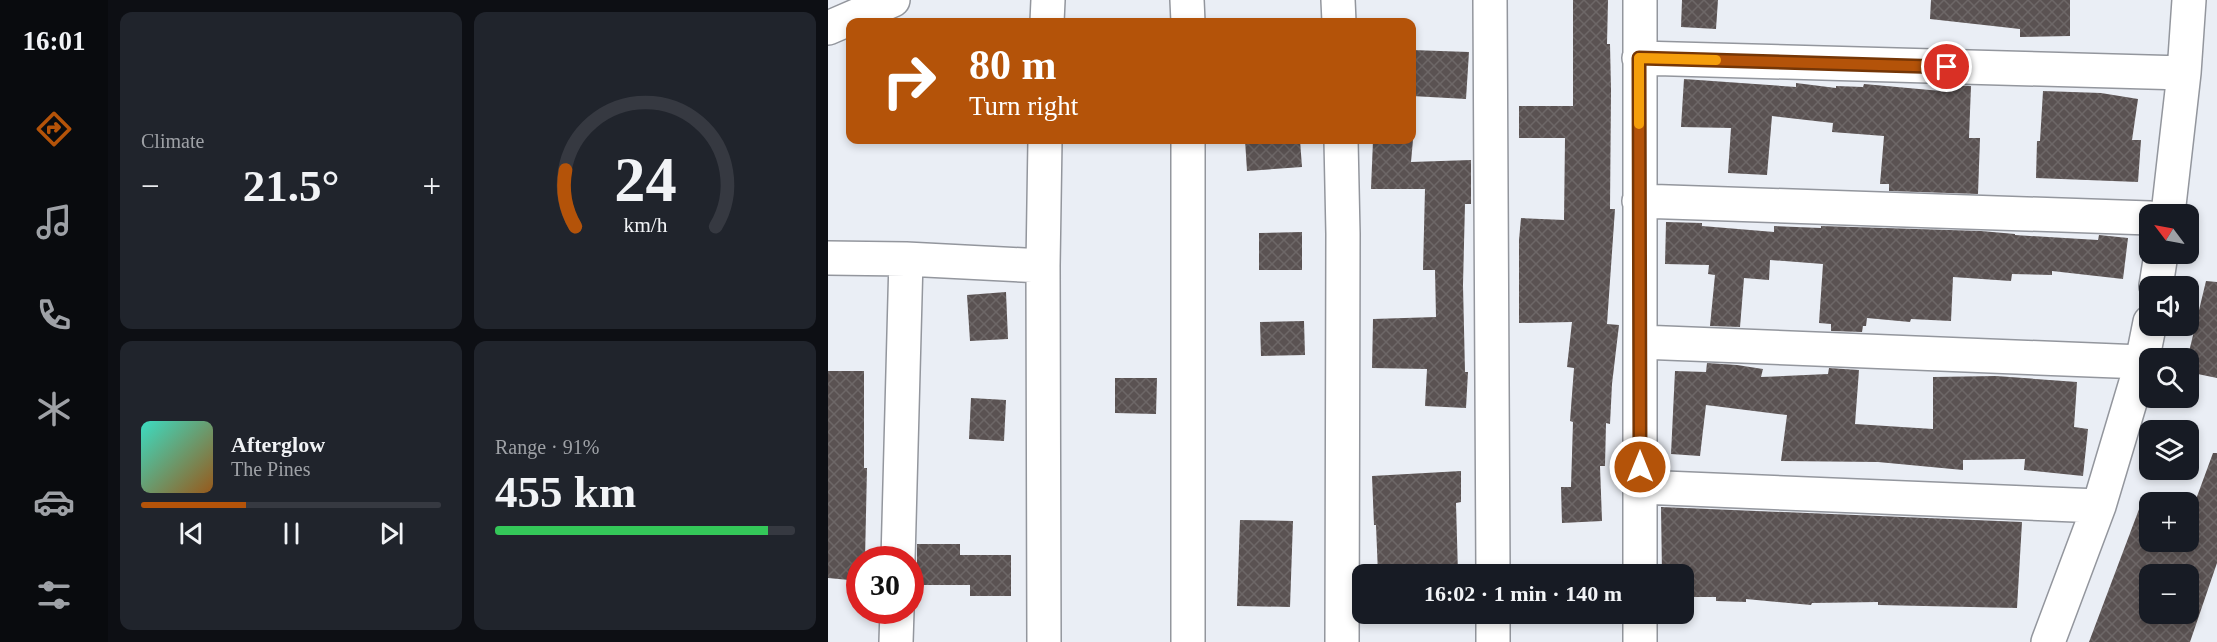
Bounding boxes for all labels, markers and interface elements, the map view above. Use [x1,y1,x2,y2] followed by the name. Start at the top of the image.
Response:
[23,26,86,56] text: 16:01
[1921,41,1972,92] pin
[870,42,948,120] icon: right
[969,42,1057,88] text: 80 m
[1930,50,1963,83] icon: arrive
[969,91,1078,121] text: Turn right
[33,108,75,150] icon: directions
[141,130,204,152] text: Climate
[614,145,676,214] text: 24
[243,161,339,211] text: 21.5°
[141,168,160,204] text: −
[422,168,441,204] text: +
[33,201,75,243] icon: music
[2139,204,2199,264] north arrow
[2139,204,2199,624] map controls
[623,214,667,238] text: km/h
[2139,276,2199,336] button: sound
[33,294,75,336] icon: phone
[2139,348,2199,408] button: search
[33,388,75,430] icon: climate
[2139,420,2199,480] button: layers
[231,432,325,457] text: Afterglow
[1608,435,1672,499] position arrow
[495,436,599,458] text: Range · 91%
[231,458,310,480] text: The Pines
[495,467,636,517] text: 455 km
[33,481,75,523] icon: car
[2139,492,2199,552] button: +
[175,517,208,550] icon: previous
[275,517,308,550] icon: pause
[375,517,408,550] icon: next
[846,546,924,624] speed limit sign: 30
[2139,564,2199,624] button: −
[33,574,75,616] icon: filters
[1424,581,1622,606] text: 16:02 · 1 min · 140 m

